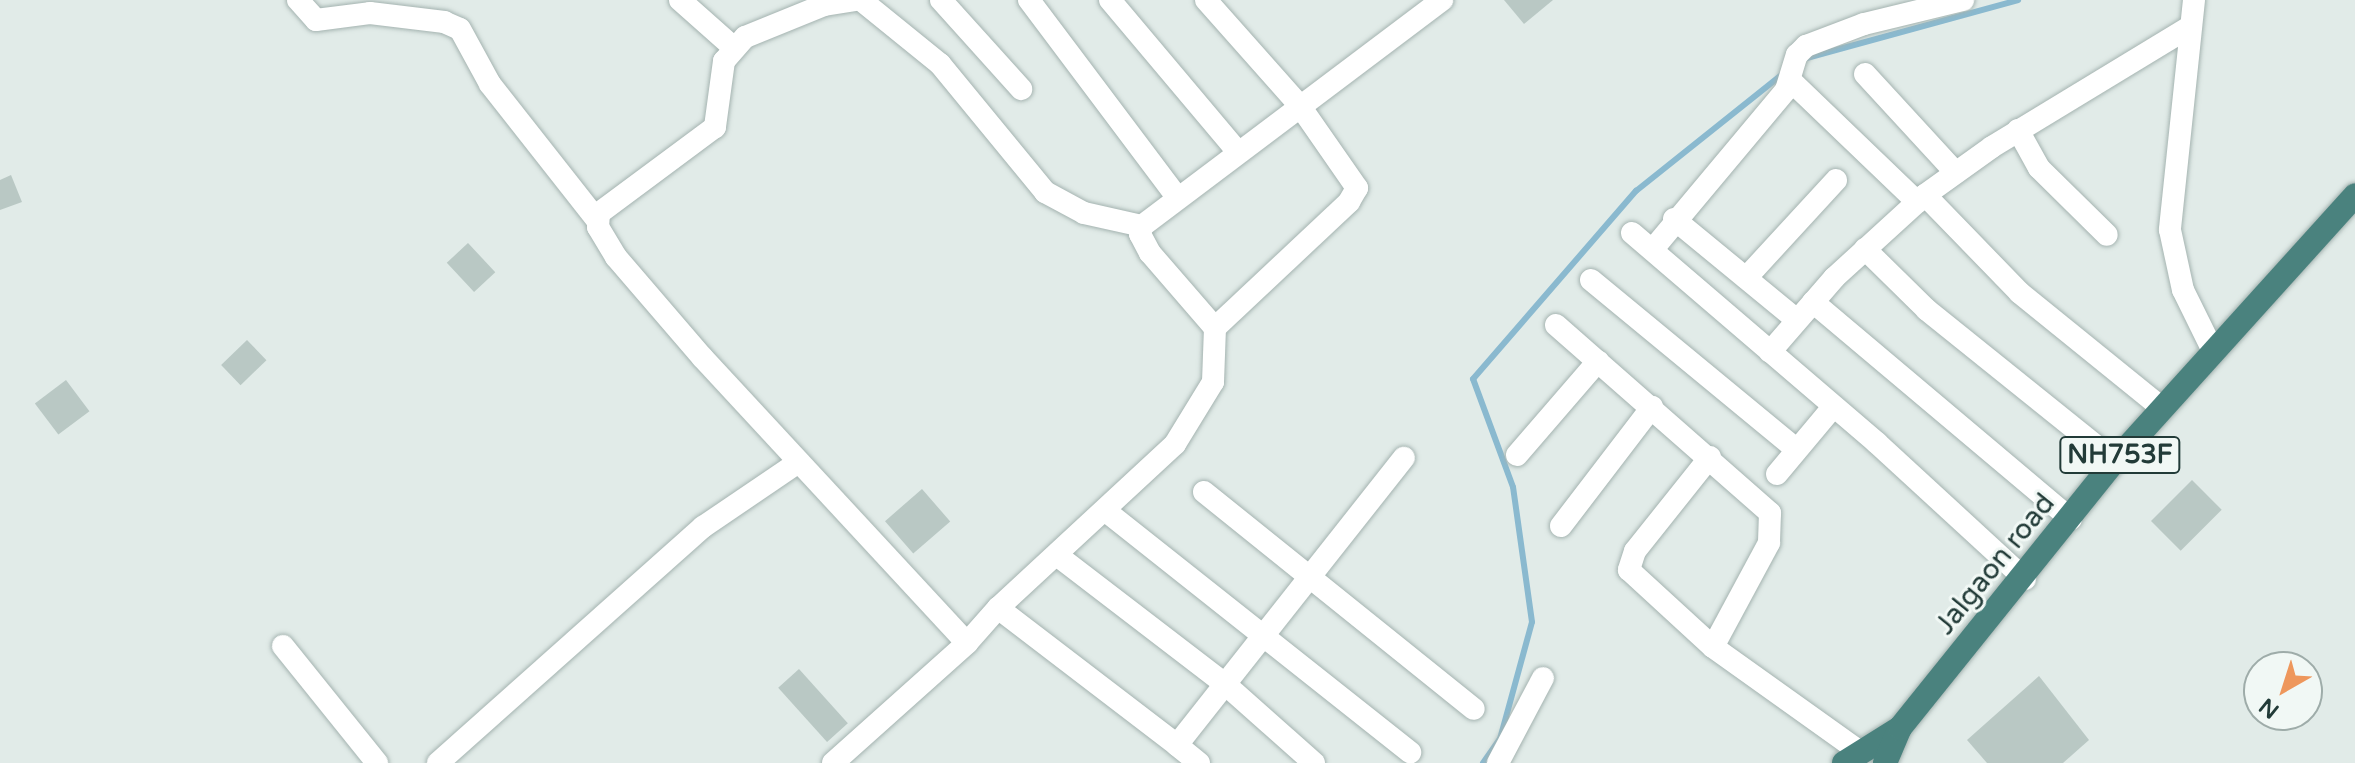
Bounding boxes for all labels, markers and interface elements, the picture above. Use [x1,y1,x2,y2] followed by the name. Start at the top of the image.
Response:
[2058,433,2182,477] road number: NH753F
[1928,487,2062,641] street label: Jalgaon road
[2243,651,2323,731] north arrow
[2254,692,2284,724] text: N

